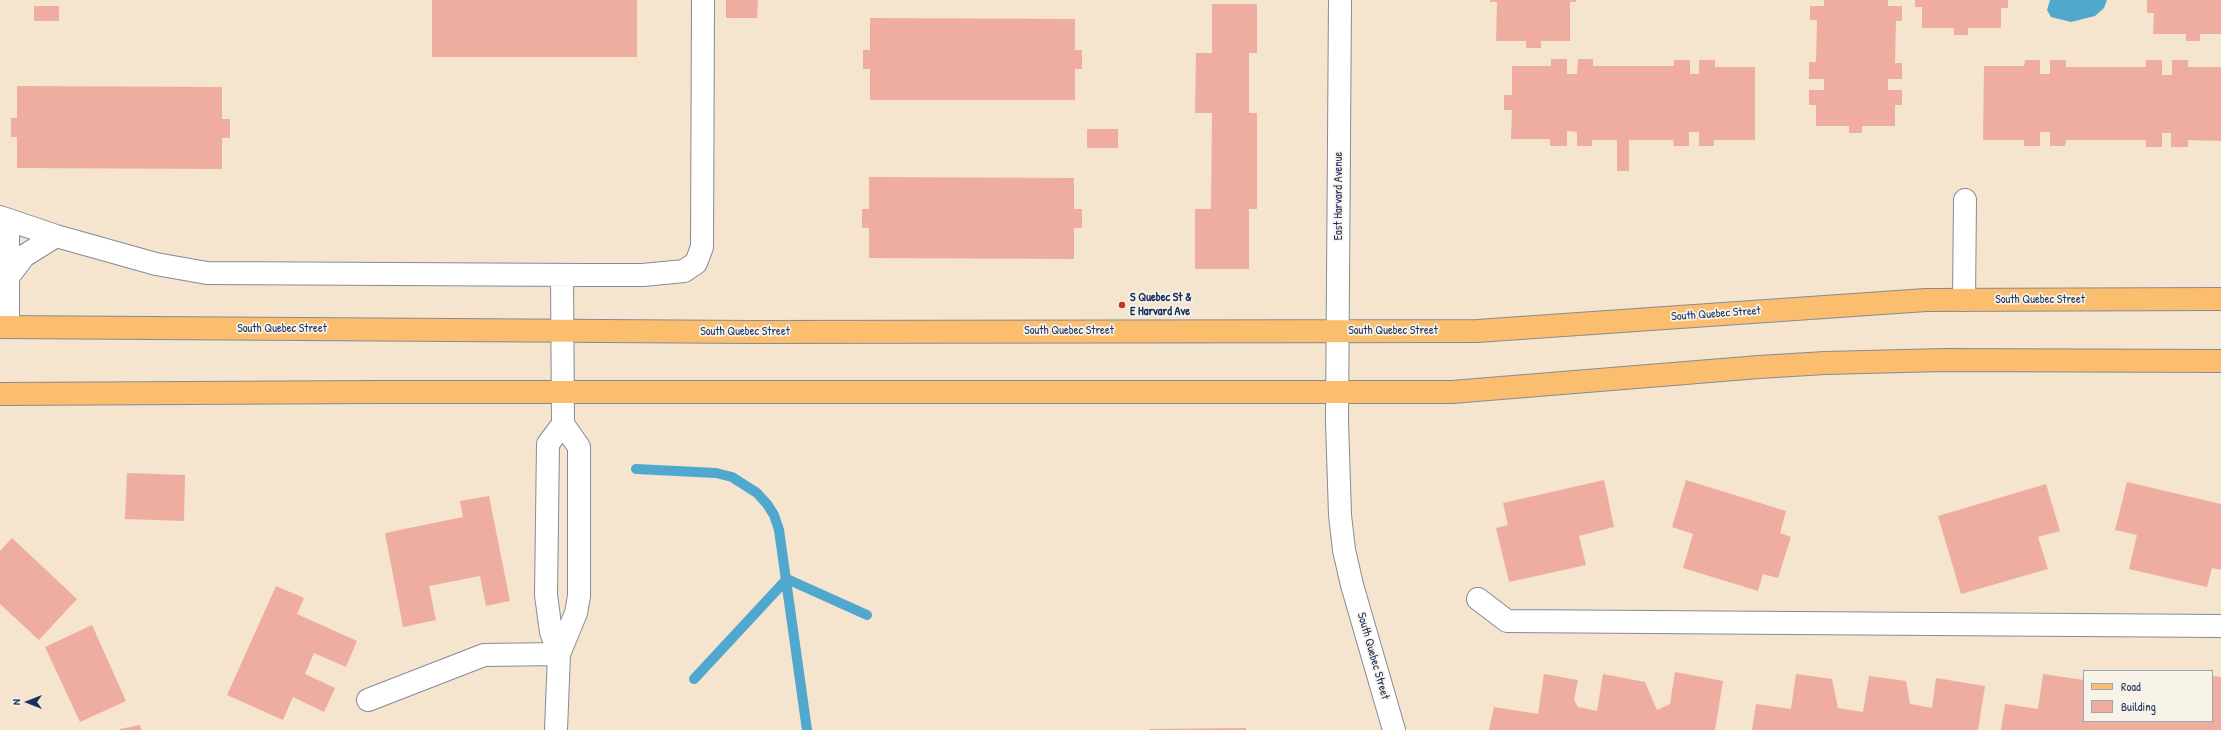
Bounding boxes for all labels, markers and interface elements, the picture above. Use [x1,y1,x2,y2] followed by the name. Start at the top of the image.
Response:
[1332,152,1346,240] street label: East Harvard Avenue
[1130,291,1192,319] place label: S Quebec St & E Harvard Ave
[1995,293,2085,307] street label: South Quebec Street
[1117,300,1127,310] marker: S Quebec St & E Harvard Ave
[1671,304,1761,324] street label: South Quebec Street
[237,322,327,336] street label: South Quebec Street
[1024,324,1114,338] street label: South Quebec Street
[1348,324,1438,338] street label: South Quebec Street
[700,325,790,339] street label: South Quebec Street
[1354,611,1392,701] street label: South Quebec Street
[2083,670,2213,722] legend
[2121,678,2141,695] text: Road
[8,682,48,722] north arrow
[2121,698,2156,715] text: Building
[9,699,23,705] text: N

